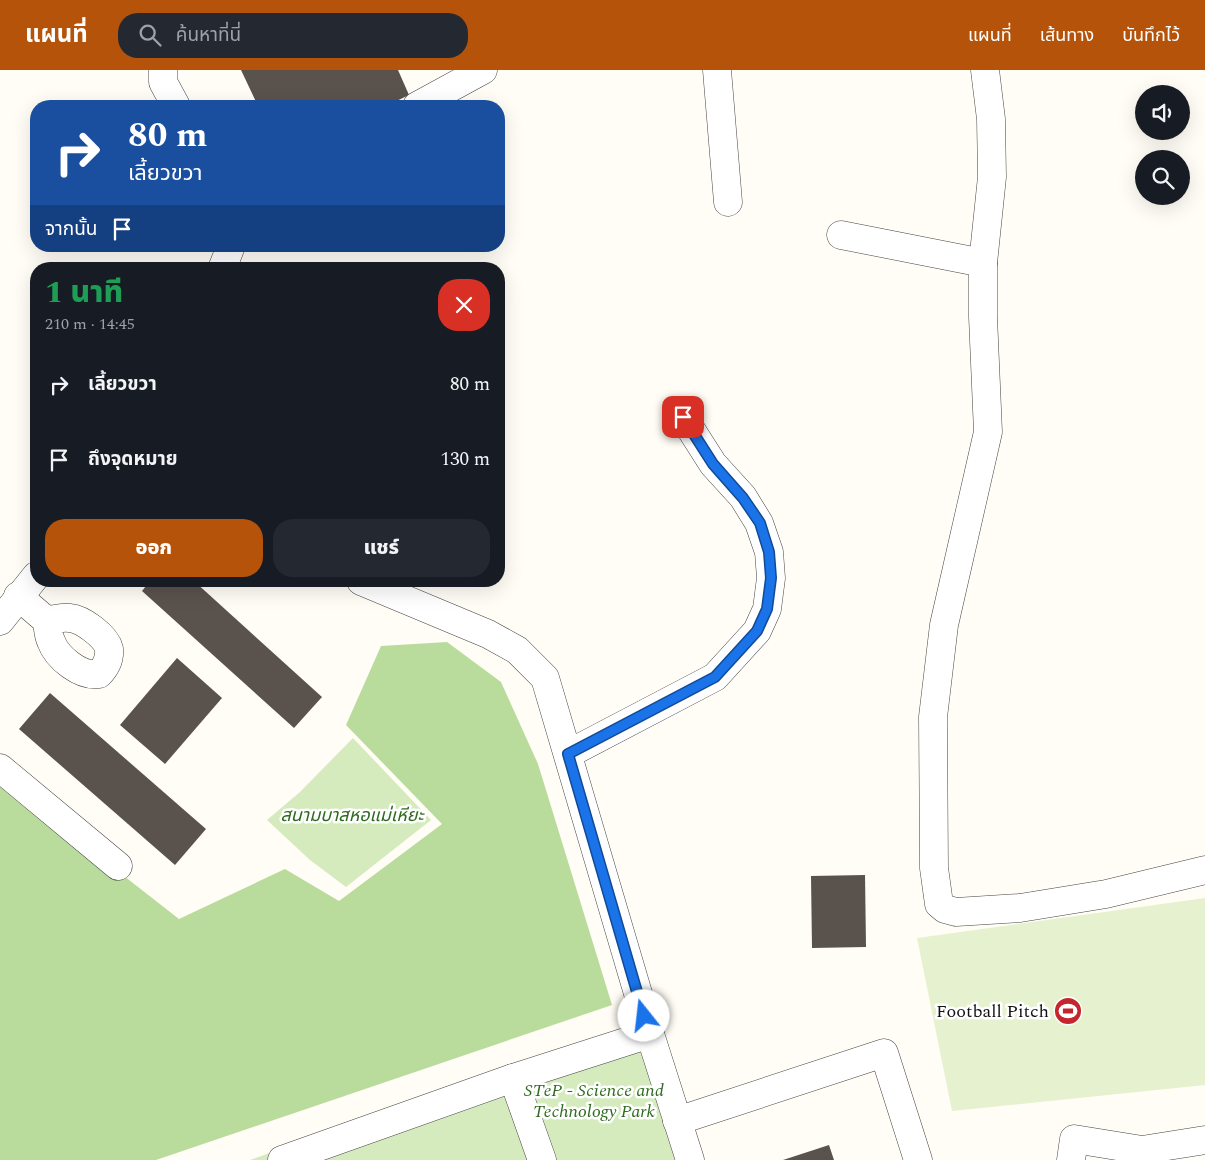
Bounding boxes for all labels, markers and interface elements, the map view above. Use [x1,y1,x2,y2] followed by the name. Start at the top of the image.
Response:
[118,13,468,58] search box
[25,17,88,53] text: แผนที่
[136,21,164,49] icon: search
[176,21,241,50] text: ค้นหาที่นี่
[968,22,1012,49] text: แผนที่
[1040,22,1094,49] text: เส้นทาง
[1122,22,1180,49] text: บันทึกไว้
[1135,85,1190,205] map controls
[1135,85,1190,140] button: sound
[128,109,208,162] text: 80 m
[45,120,110,185] icon: right
[1135,150,1190,205] button: search
[128,157,203,190] text: เลี้ยวขวา
[45,215,98,244] text: จากนั้น
[108,215,136,243] icon: arrive
[45,270,123,316] text: 1 นาที
[438,279,490,331] button: close
[45,312,135,336] text: 210 m · 14:45
[88,370,157,399] text: เลี้ยวขวา
[450,370,490,399] text: 80 m
[45,371,73,399] icon: right
[662,396,704,438] pin
[669,403,697,431] icon: arrive
[88,445,178,474] text: ถึงจุดหมาย
[440,445,490,474] text: 130 m
[45,446,73,474] icon: arrive
[45,519,263,577] button: ออก
[273,519,490,577] button: แชร์
[281,802,425,829] park label: สนามบาสหอแม่เหียะ
[617,989,669,1041] position arrow
[1053,996,1083,1026] sports icon: Football Pitch
[936,998,1049,1025] place label: Football Pitch
[524,1077,664,1125] park label: STeP - Science and Technology Park

